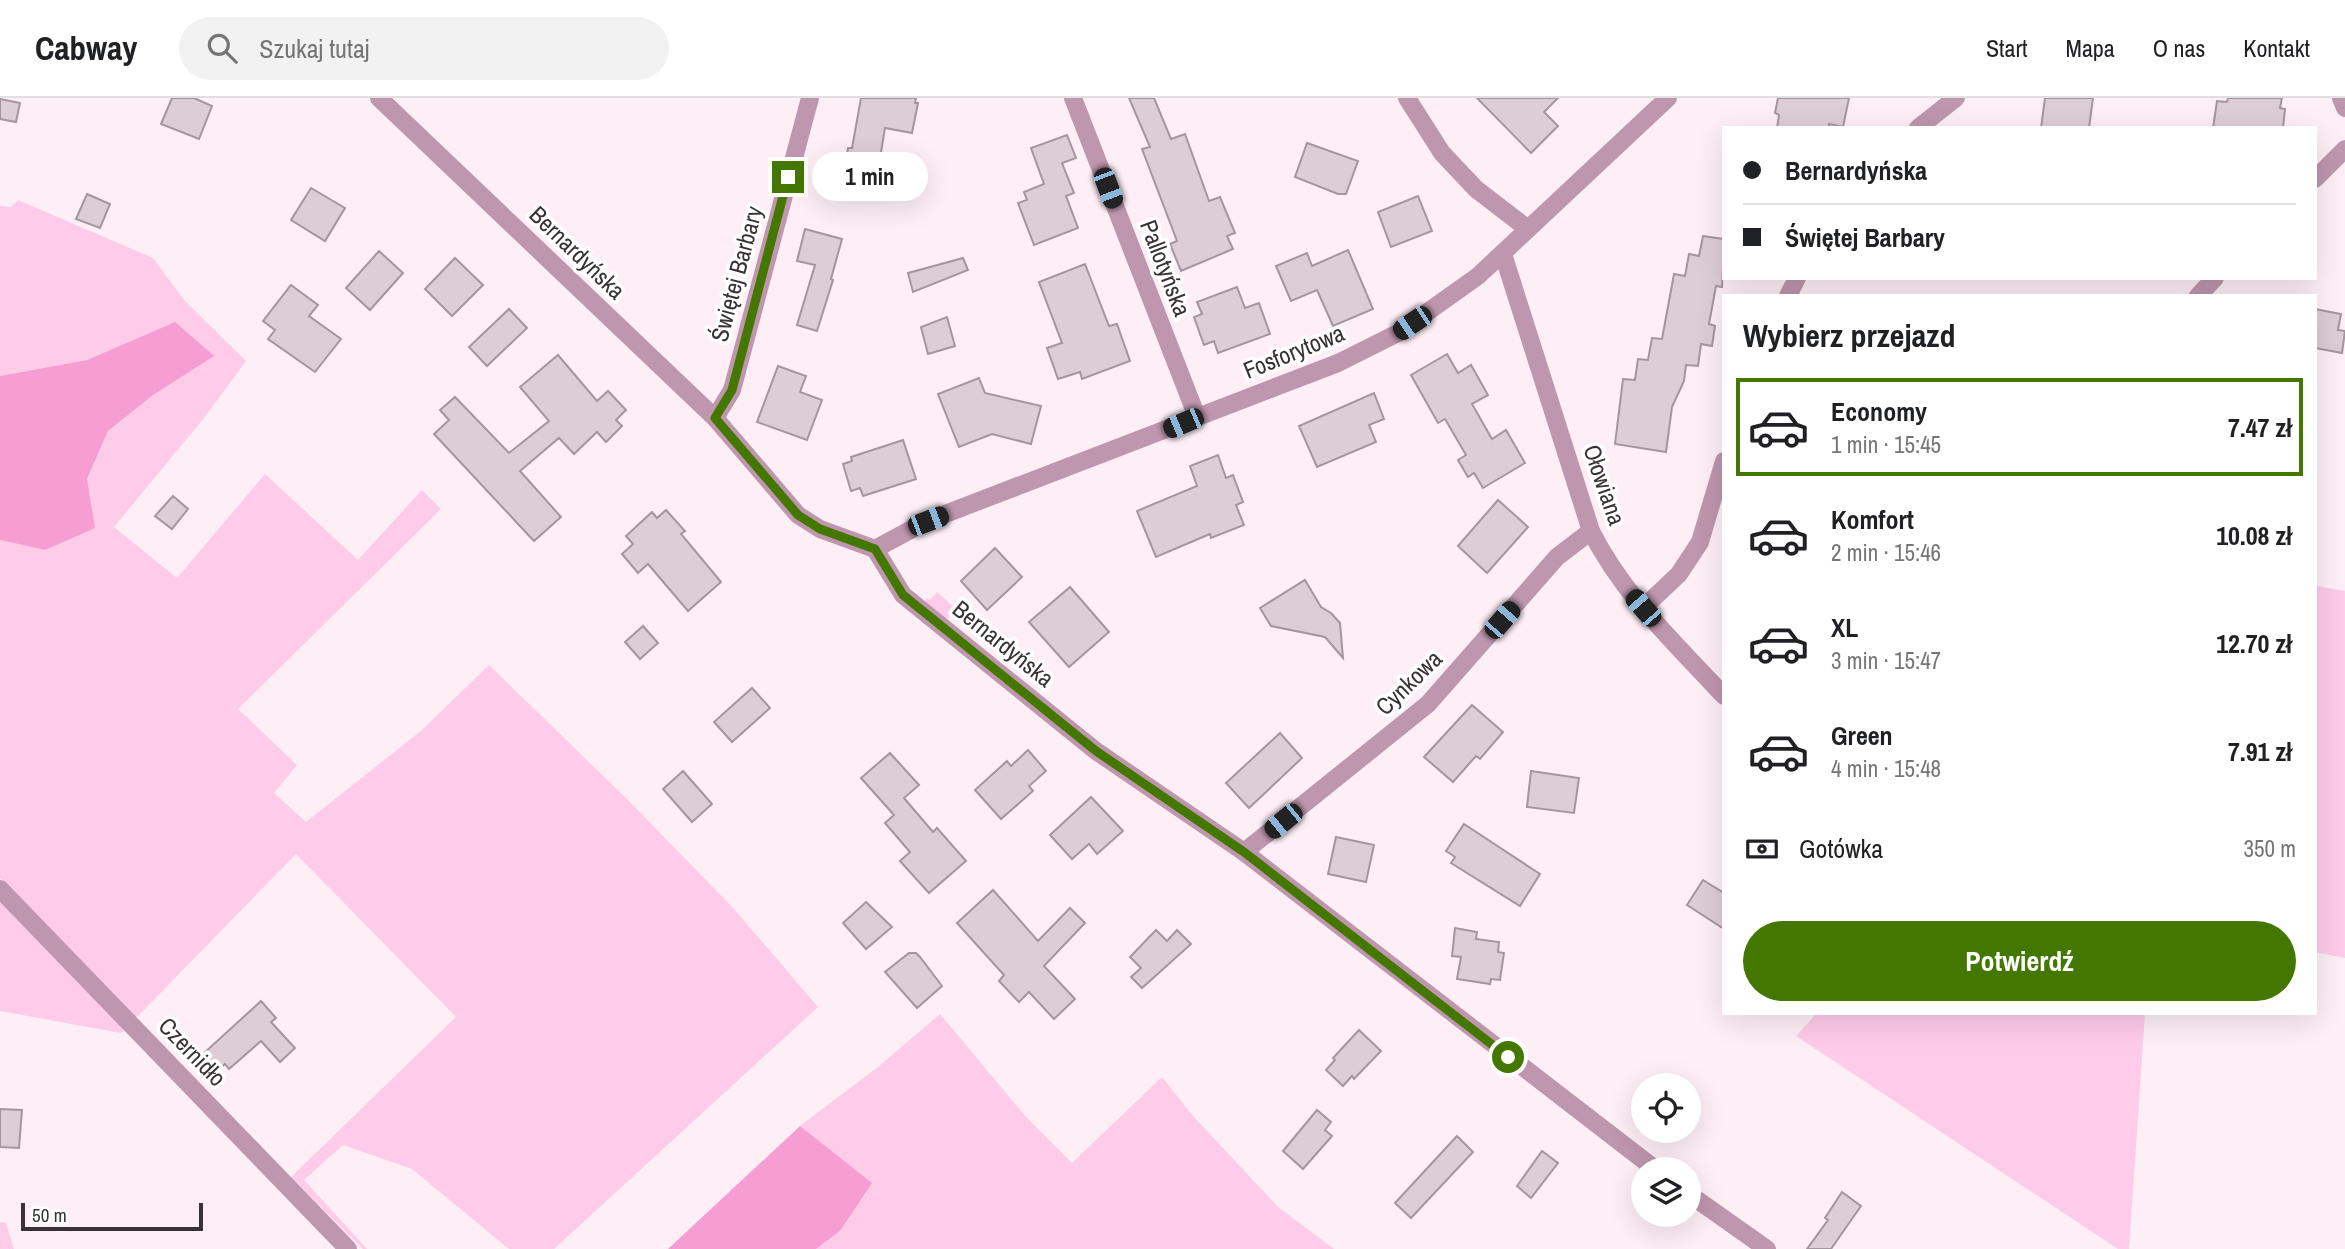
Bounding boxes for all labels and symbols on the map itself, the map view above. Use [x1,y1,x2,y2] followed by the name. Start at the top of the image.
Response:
[812,153,928,202] callout: 1 min
[772,161,804,193] route end
[1091,165,1126,211] car
[523,199,633,306] street label: Bernardyńska
[703,202,770,345] street label: Świętej Barbary
[1133,215,1199,320] street label: Pallotyńska
[1389,303,1436,343] car
[1238,316,1349,386] street label: Fosforytowa
[1160,405,1207,441] car
[1576,440,1634,529] street label: Ołowiana
[905,504,952,538] car
[1622,585,1665,631] car
[946,593,1061,694] street label: Bernardyńska
[1481,597,1524,643] car
[1368,643,1449,722] street label: Cynkowa
[1261,800,1306,842] car
[152,1010,233,1093] street label: Czernidło
[1492,1041,1524,1073] route start
[21,1200,203,1232] scale bar

